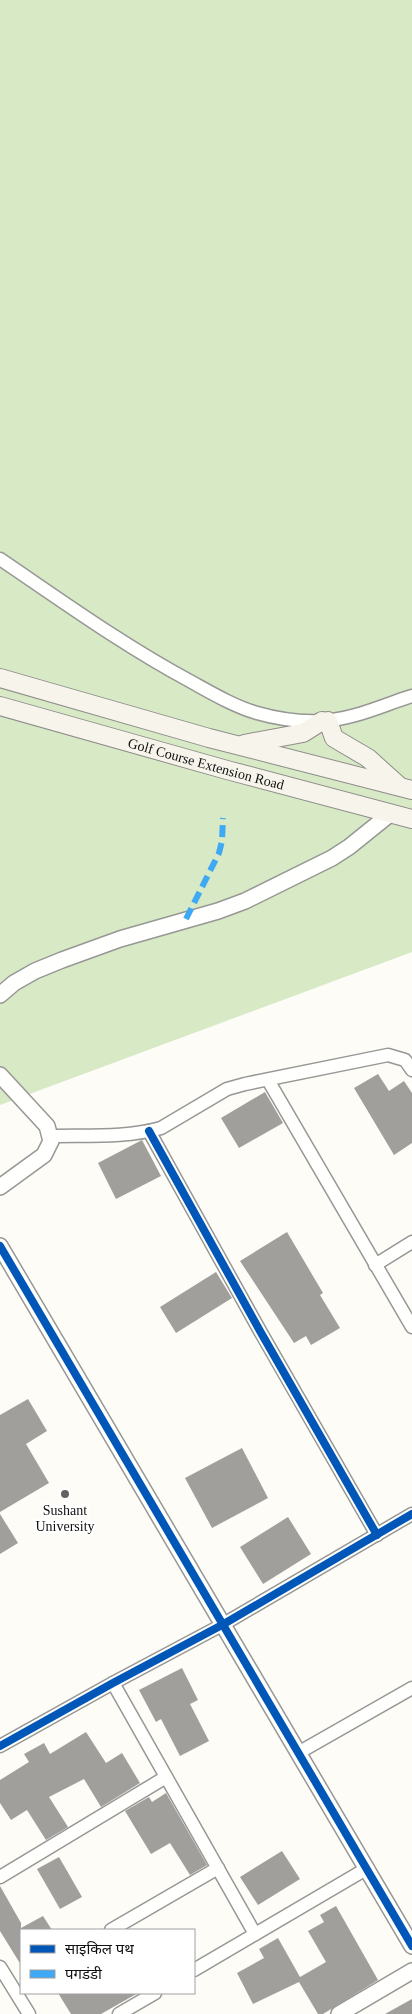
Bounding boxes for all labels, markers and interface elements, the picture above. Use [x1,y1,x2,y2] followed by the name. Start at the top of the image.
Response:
[126,735,286,792] street label: Golf Course Extension Road
[59,1488,71,1500] marker: Sushant University
[35,1503,95,1534] place label: Sushant University
[20,1929,195,1994] legend
[65,1941,134,1957] text: साइकिल पथ
[65,1966,103,1982] text: पगडंडी

